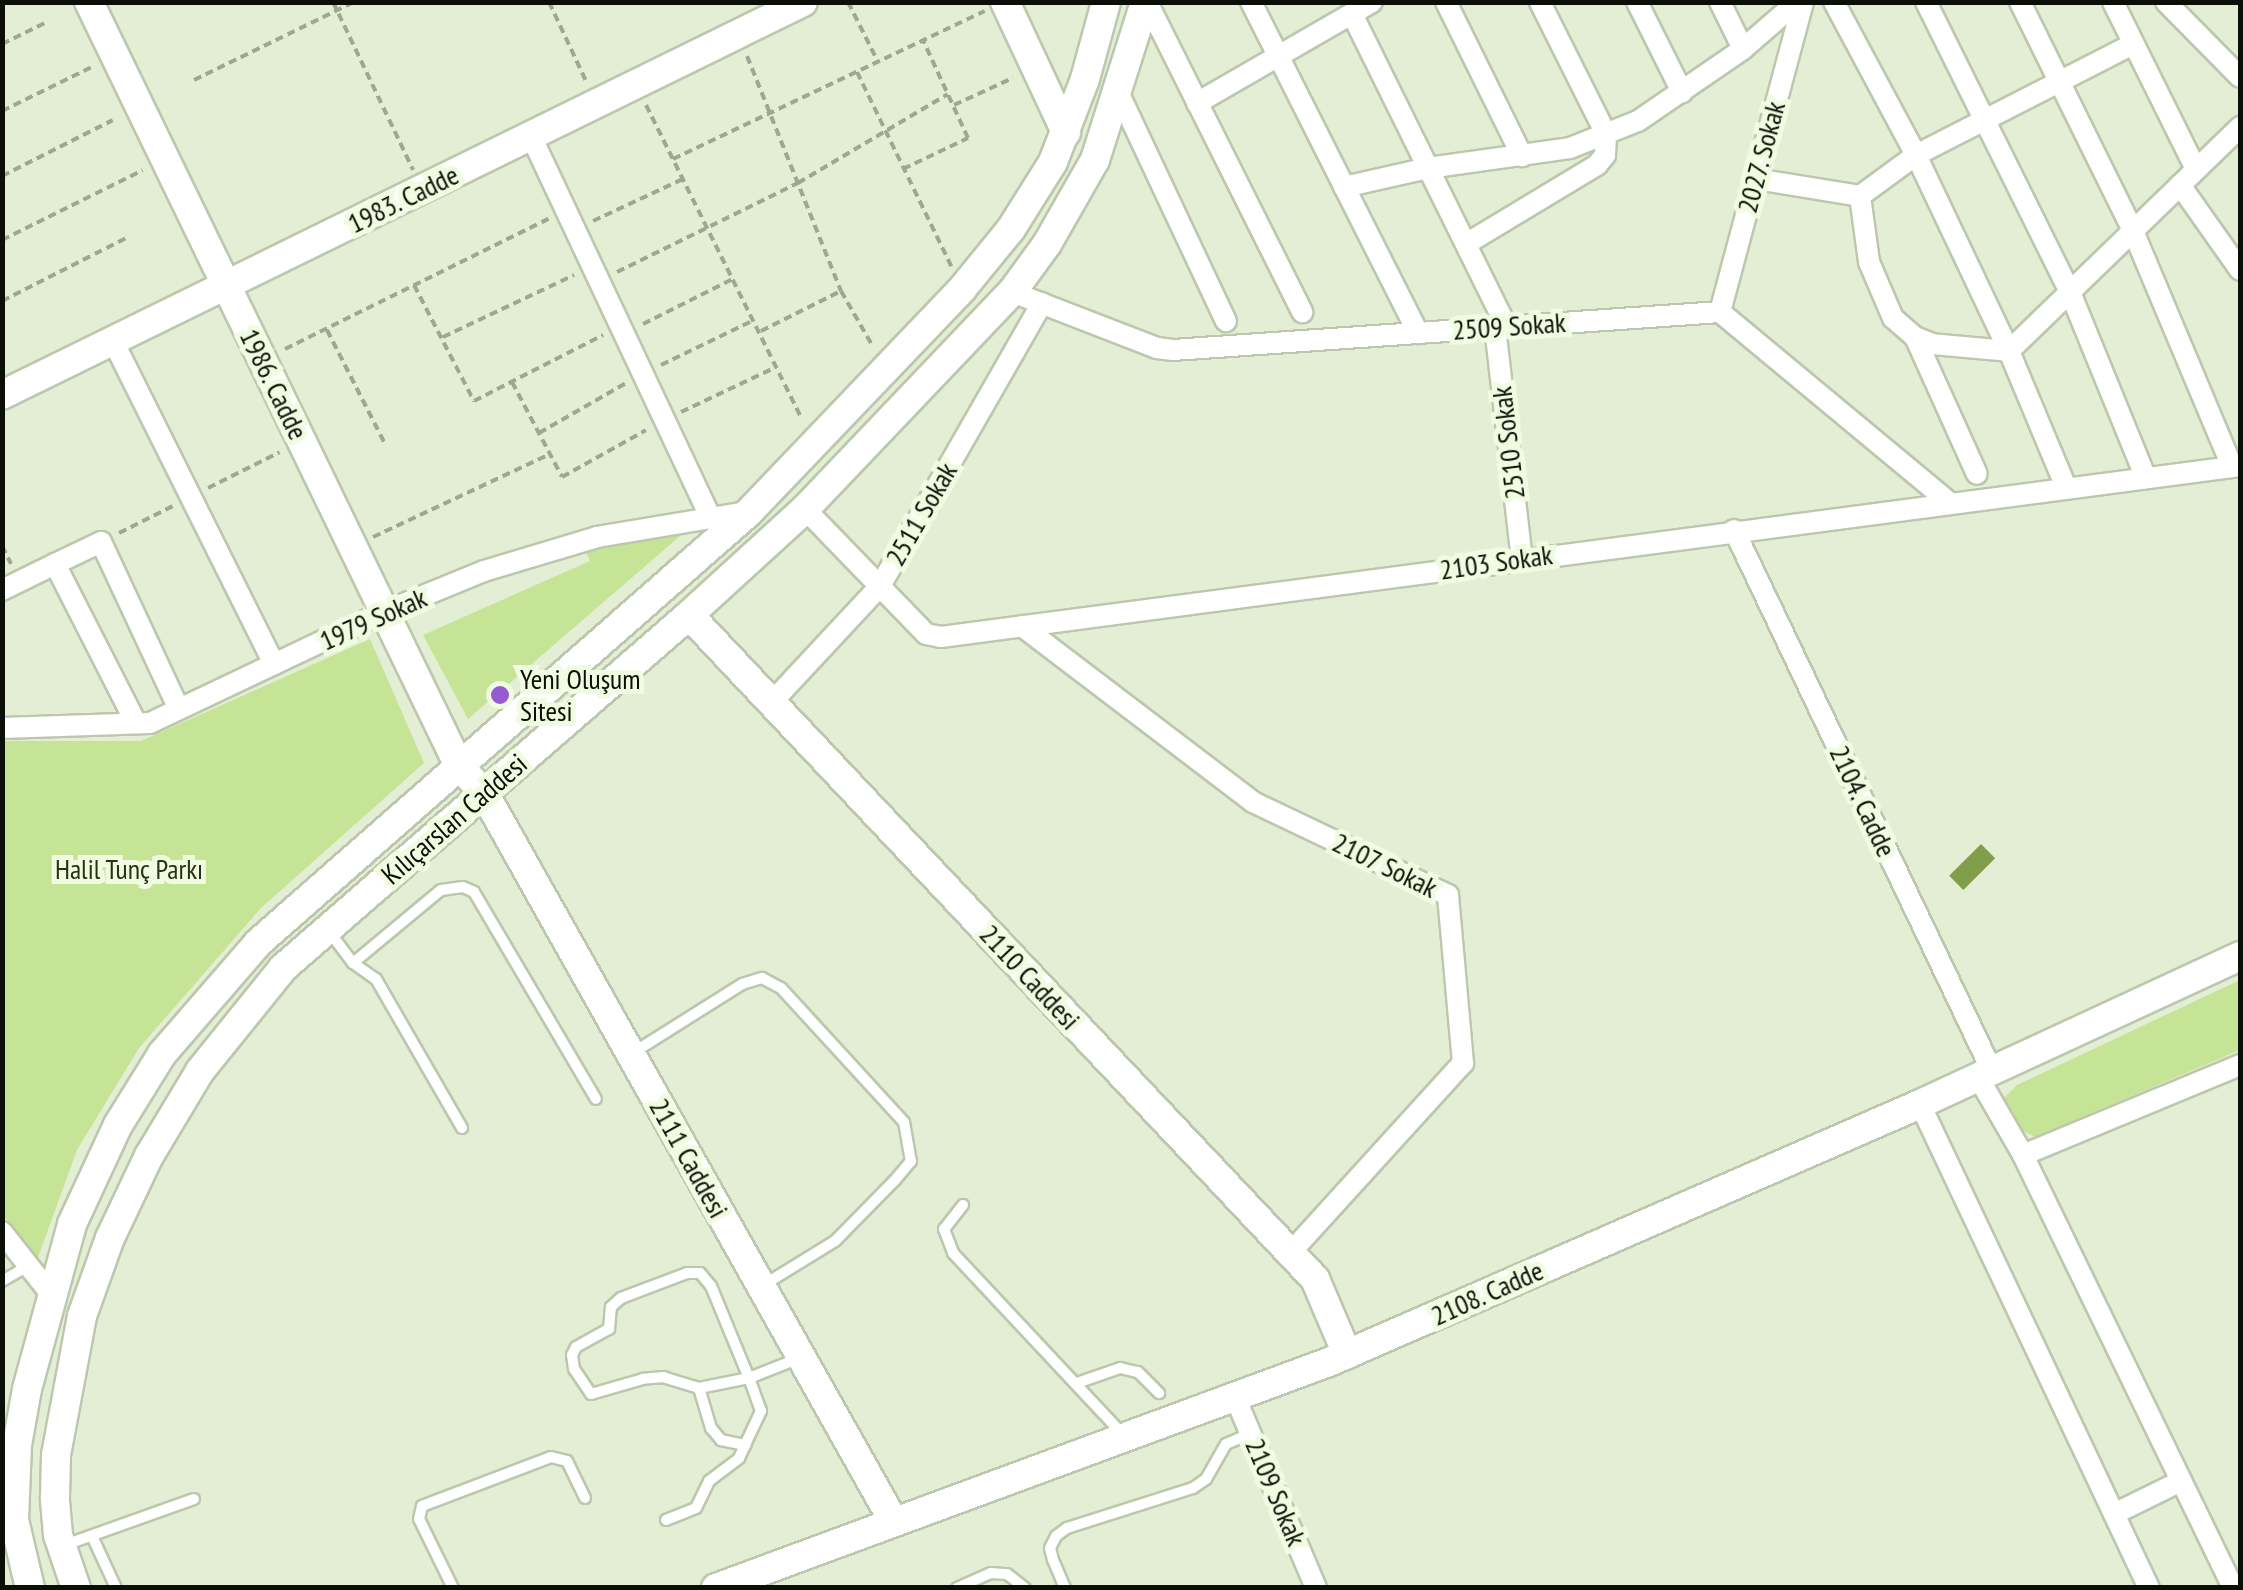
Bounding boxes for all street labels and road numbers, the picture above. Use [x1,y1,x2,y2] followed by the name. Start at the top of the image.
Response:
[1730,97,1792,217] street label: 2027. Sokak
[341,157,465,241] street label: 1983. Cadde
[1451,305,1567,347] street label: 2509 Sokak
[232,322,316,446] street label: 1986. Cadde
[1484,385,1532,501] street label: 2510 Sokak
[878,457,964,571] street label: 2511 Sokak
[1438,537,1554,587] street label: 2103 Sokak
[314,581,432,657] street label: 1979 Sokak
[1822,739,1904,863] street label: 2104. Cadde
[374,747,534,891] street label: Kılıçarslan Caddesi
[1327,825,1443,905] street label: 2107 Sokak
[973,918,1087,1036] street label: 2110 Caddesi
[642,1092,736,1224] street label: 2111 Caddesi
[1425,1253,1549,1333] street label: 2108. Cadde
[1238,1433,1314,1551] street label: 2109 Sokak

